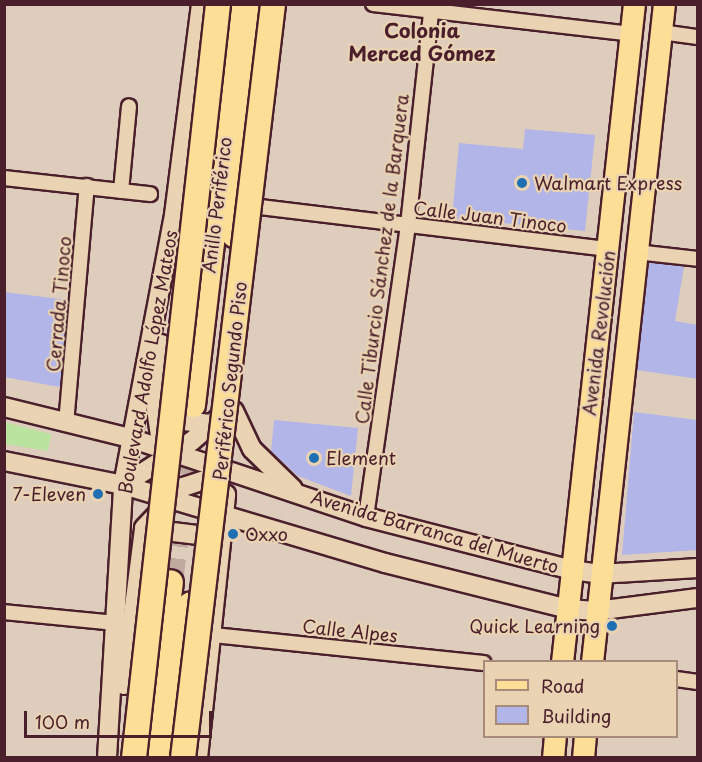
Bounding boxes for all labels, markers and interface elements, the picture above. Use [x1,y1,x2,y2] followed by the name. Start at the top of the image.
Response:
[348,19,496,66] district label: Colonia Merced Gómez
[351,93,413,425] street label: Calle Tiburcio Sánchez de la Barquera
[198,136,236,274] street label: Anillo Periférico
[534,172,683,194] place label: Walmart Express
[515,176,529,190] marker: Walmart Express
[411,197,569,237] street label: Calle Juan Tinoco
[114,227,182,497] street label: Boulevard Adolfo López Mateos
[42,236,76,372] street label: Cerrada Tinoco
[578,250,620,416] street label: Avenida Revolución
[209,280,251,482] street label: Periférico Segundo Piso
[326,447,396,469] place label: Element
[307,451,321,465] marker: Element
[12,483,86,505] place label: 7-Eleven
[309,486,561,578] street label: Avenida Barranca del Muerto
[91,487,105,501] marker: 7-Eleven
[245,523,288,545] place label: Oxxo
[226,527,240,541] marker: Oxxo
[301,615,399,647] street label: Calle Alpes
[470,615,600,637] place label: Quick Learning
[605,619,619,633] marker: Quick Learning
[483,660,678,738] legend
[541,672,585,699] text: Road
[27,699,214,737] scale bar
[541,702,611,729] text: Building
[35,708,90,735] text: 100 m

